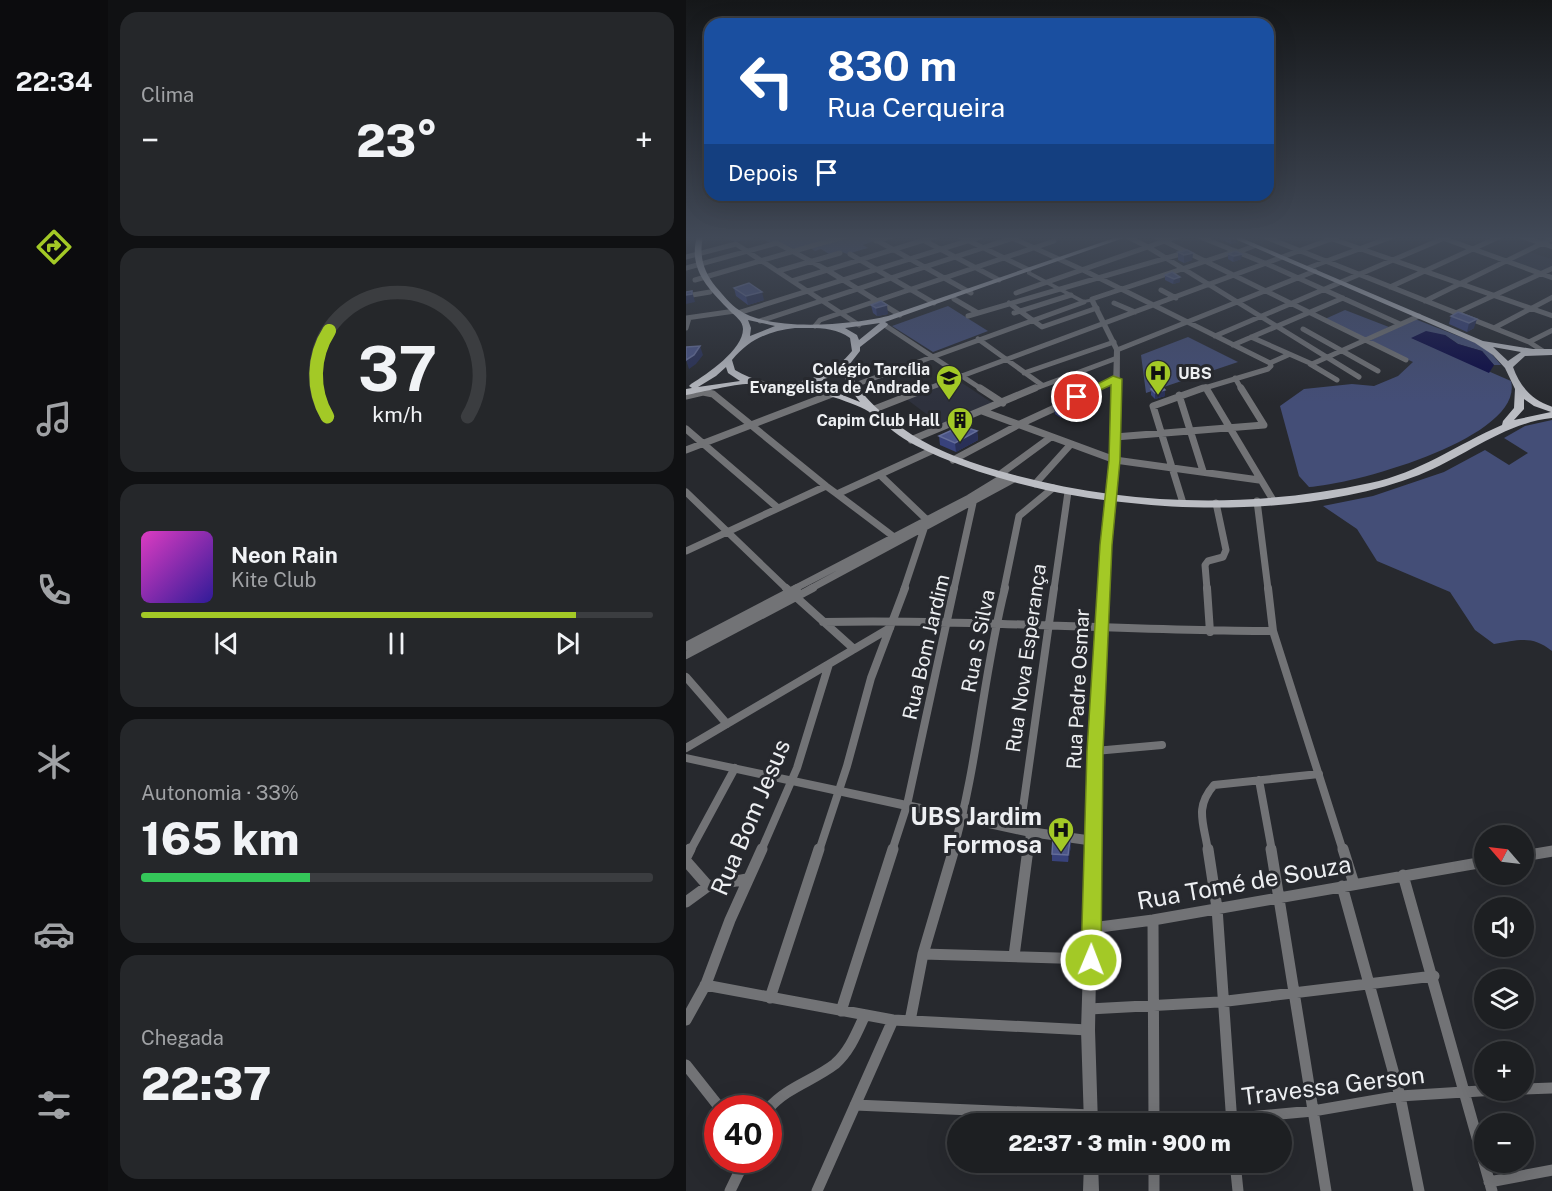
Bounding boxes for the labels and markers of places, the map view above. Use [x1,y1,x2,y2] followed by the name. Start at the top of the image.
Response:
[1143,358,1173,396] hospital icon: UBS
[750,360,930,397] place label: Colégio Tarcília Evangelista de Andrade
[934,363,964,401] school or university icon: Colégio Tarcília Evangelista de Andrade
[1178,364,1212,383] place label: UBS
[1051,371,1102,422] pin
[945,405,975,443] building icon: Capim Club Hall
[817,411,940,430] place label: Capim Club Hall
[910,802,1042,858] place label: UBS Jardim Formosa
[1046,815,1076,853] hospital icon: UBS Jardim Formosa

